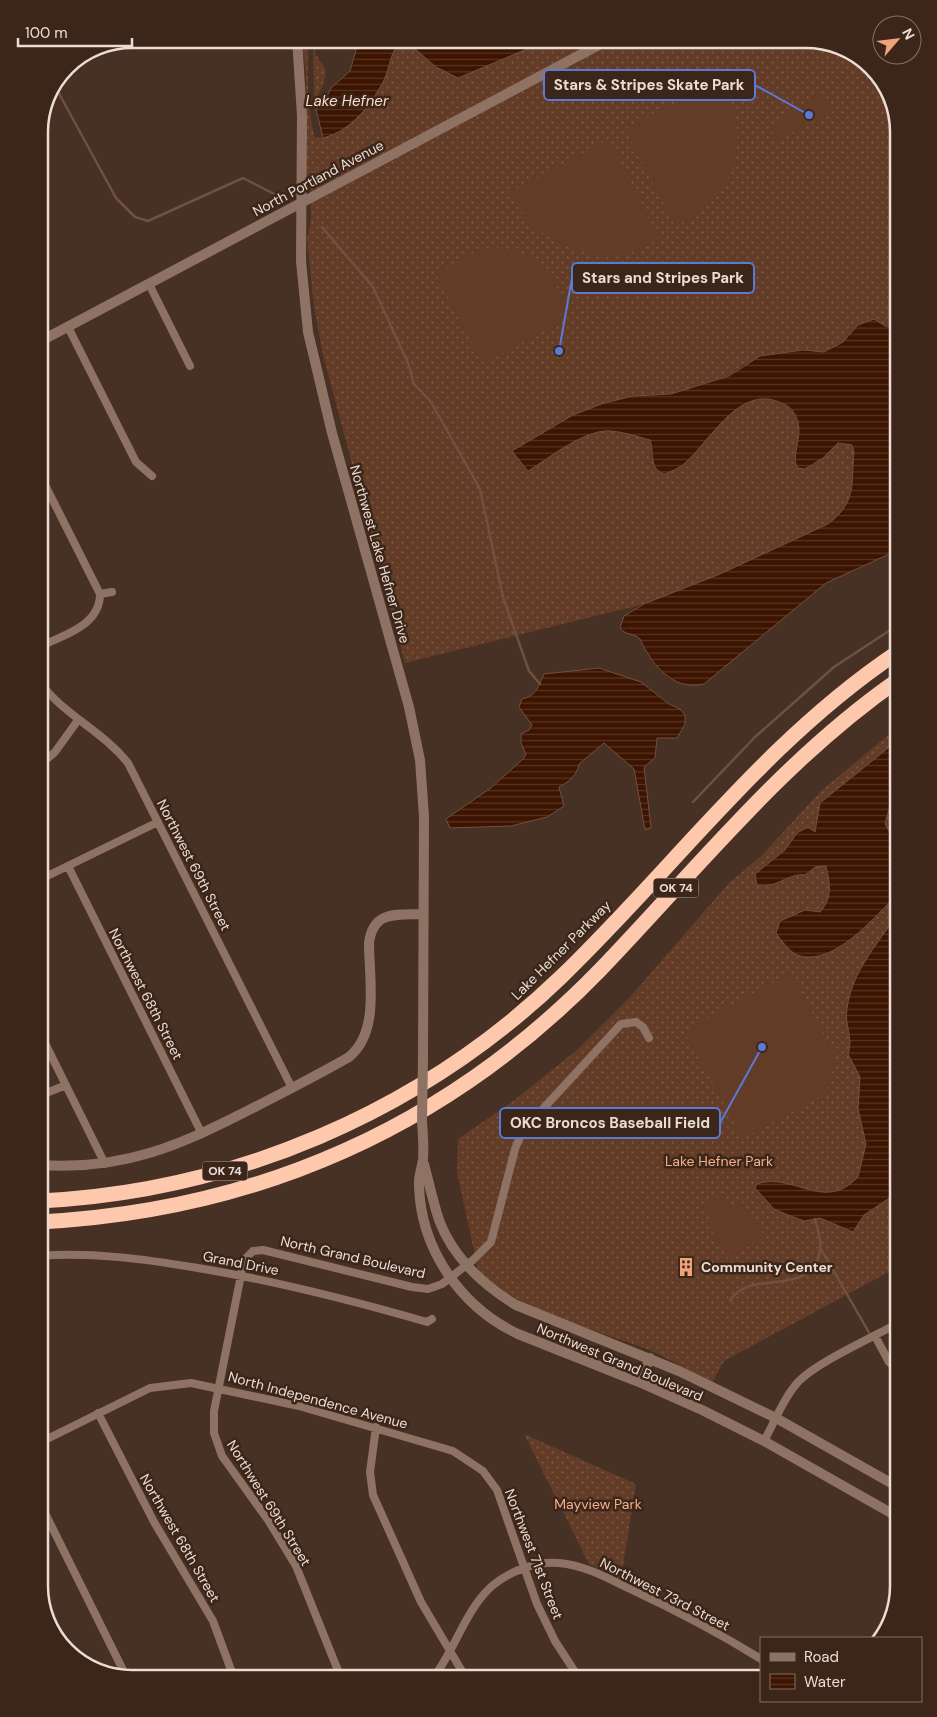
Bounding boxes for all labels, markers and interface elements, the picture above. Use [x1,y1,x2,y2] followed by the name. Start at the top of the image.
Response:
[18,15,131,47] scale bar
[872,15,922,65] north arrow
[25,23,68,43] text: 100 m
[898,25,919,43] text: N
[544,70,755,100] callout: Stars & Stripes Skate Park
[554,75,745,95] text: Stars & Stripes Skate Park
[306,91,389,111] water label: Lake Hefner
[249,136,387,220] street label: North Portland Avenue
[572,263,754,293] callout: Stars and Stripes Park
[582,268,744,288] text: Stars and Stripes Park
[346,463,414,645] street label: Northwest Lake Hefner Drive
[153,796,235,934] street label: Northwest 69th Street
[654,878,698,898] road number: OK 74
[507,896,615,1004] street label: Lake Hefner Parkway
[105,925,187,1063] street label: Northwest 68th Street
[500,1108,720,1138] callout: OKC Broncos Baseball Field
[510,1113,710,1133] text: OKC Broncos Baseball Field
[665,1152,773,1170] park label: Lake Hefner Park
[202,1162,248,1180] road number: OK 74
[279,1232,427,1282] street label: North Grand Boulevard
[201,1247,281,1279] street label: Grand Drive
[675,1256,697,1278] building icon: Community Center
[701,1258,833,1276] place label: Community Center
[534,1319,706,1405] street label: Northwest Grand Boulevard
[226,1367,410,1433] street label: North Independence Avenue
[223,1437,315,1569] street label: Northwest 69th Street
[136,1471,224,1605] street label: Northwest 68th Street
[501,1486,567,1622] street label: Northwest 71st Street
[554,1495,642,1513] park label: Mayview Park
[597,1553,733,1635] street label: Northwest 73rd Street
[760,1637,922,1702] legend
[804,1647,839,1667] text: Road
[804,1672,846,1692] text: Water

